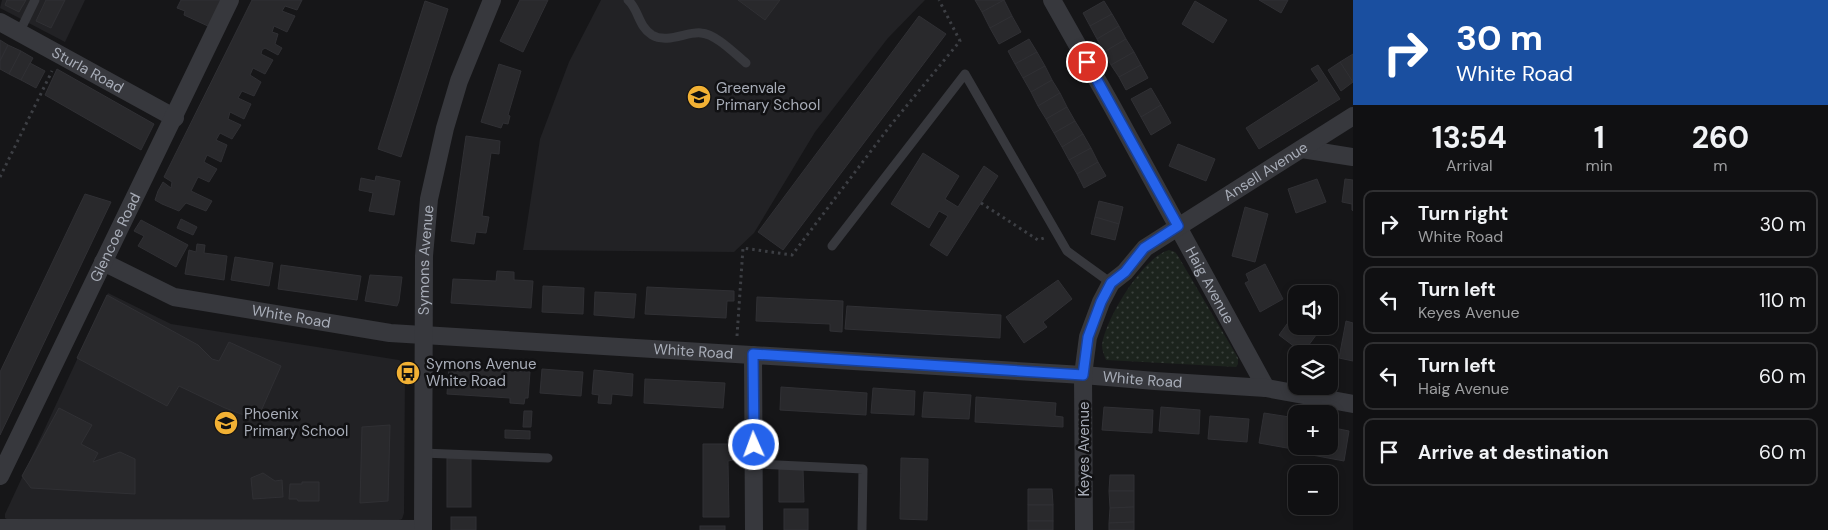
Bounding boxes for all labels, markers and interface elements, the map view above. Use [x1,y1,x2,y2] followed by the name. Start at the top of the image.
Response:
[1456,15,1543,61] text: 30 m
[1373,20,1438,85] icon: right
[1066,41,1108,83] pin
[48,42,127,98] street label: Sturla Road
[1073,48,1101,76] icon: arrive
[1456,59,1573,88] text: White Road
[716,78,820,115] place label: Greenvale Primary School
[686,84,712,110] school or university icon: Greenvale Primary School
[1432,118,1507,157] text: 13:54
[1594,118,1605,157] text: 1
[1692,118,1749,157] text: 260
[1220,137,1312,206] street label: Ansell Avenue
[1446,155,1493,176] text: Arrival
[1586,155,1613,176] text: min
[1713,155,1728,176] text: m
[85,189,145,285] street label: Glencoe Road
[1418,201,1508,226] text: Turn right
[414,204,438,315] street label: Symons Avenue
[1375,210,1403,238] icon: right
[1760,212,1806,237] text: 30 m
[1418,226,1503,247] text: White Road
[1181,243,1239,327] street label: Haig Avenue
[1418,277,1496,302] text: Turn left
[1288,285,1338,515] map controls
[1288,285,1338,335] button: sound
[1375,286,1403,314] icon: left
[1759,288,1806,313] text: 110 m
[250,300,332,333] street label: White Road
[1418,302,1519,323] text: Keyes Avenue
[653,339,734,364] street label: White Road
[1288,345,1338,395] button: layers
[1418,353,1496,378] text: Turn left
[426,354,536,391] place label: Symons Avenue White Road
[395,360,421,386] bus stop icon: Symons Avenue White Road
[1375,362,1403,390] icon: left
[1759,364,1806,389] text: 60 m
[1102,367,1183,393] street label: White Road
[1418,378,1509,399] text: Haig Avenue
[1074,401,1094,497] street label: Keyes Avenue
[244,404,348,441] place label: Phoenix Primary School
[1288,405,1338,455] button: +
[213,410,239,436] school or university icon: Phoenix Primary School
[727,418,779,470] position arrow
[1375,438,1403,466] icon: arrive
[1418,440,1609,465] text: Arrive at destination
[1759,440,1806,465] text: 60 m
[1288,465,1338,515] button: −

